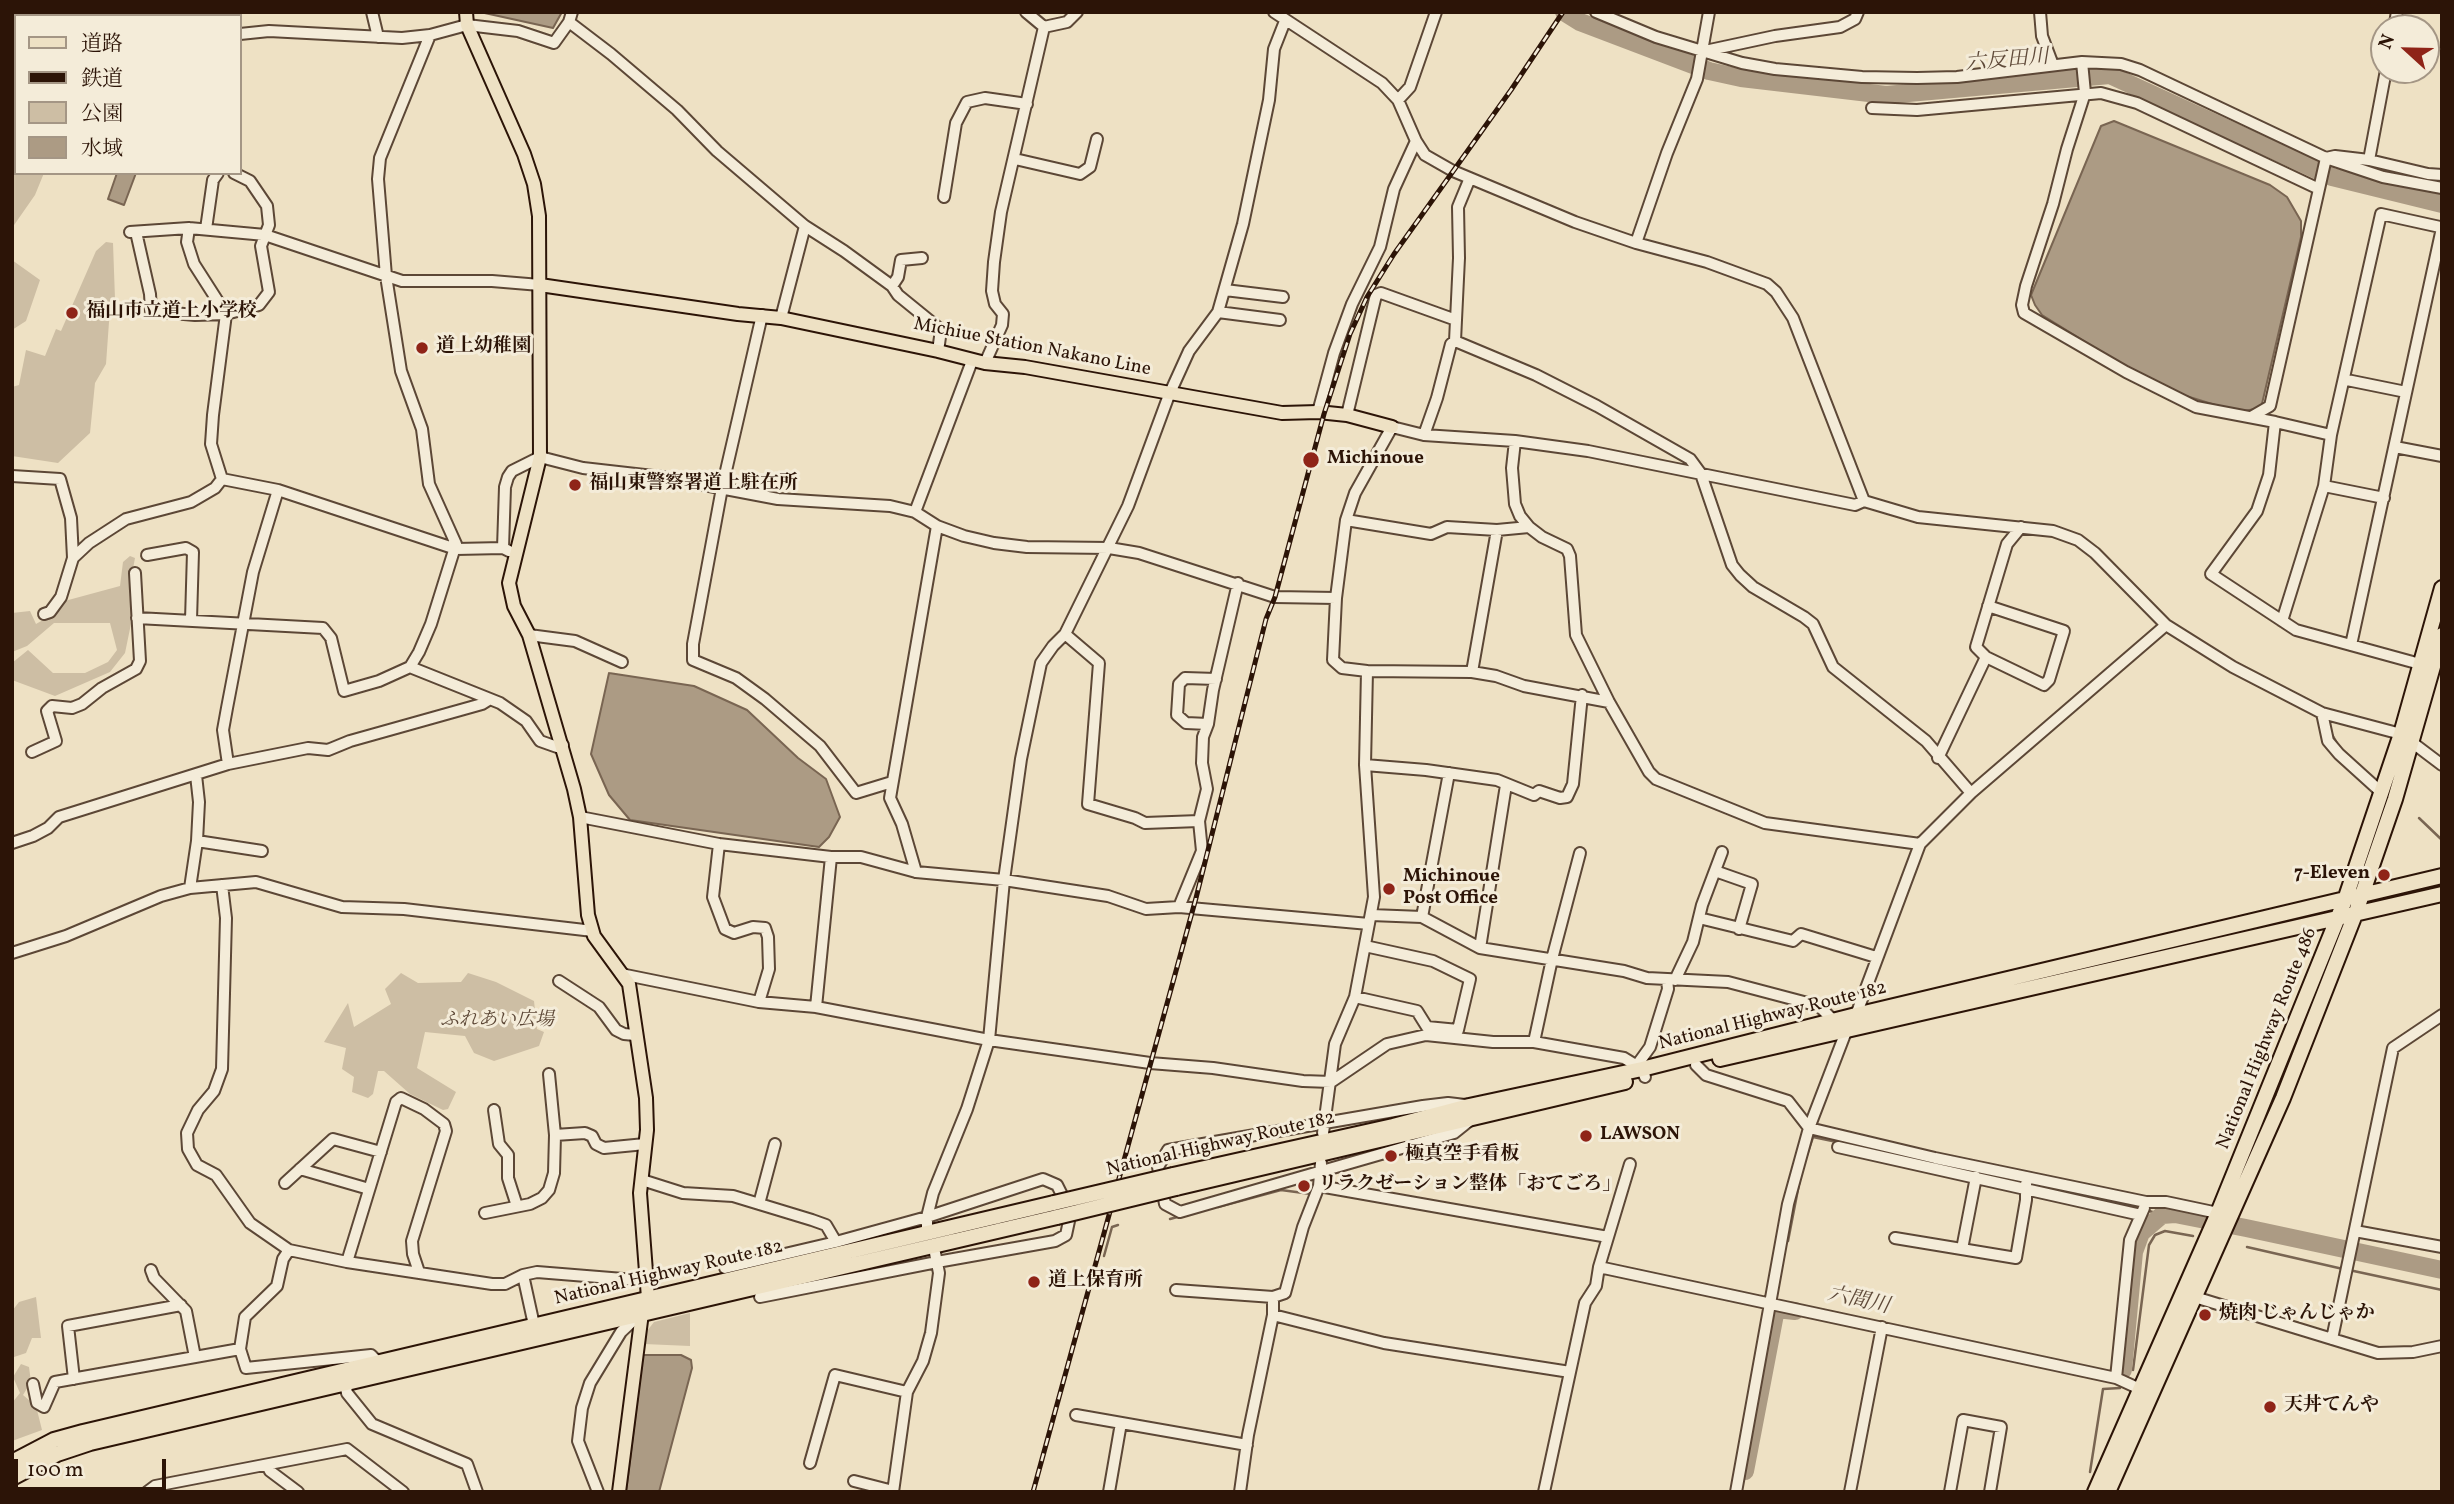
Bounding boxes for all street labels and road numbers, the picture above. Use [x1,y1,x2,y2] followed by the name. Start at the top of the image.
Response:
[911,314,1153,382] street label: Michiue Station Nakano Line
[2213,925,2323,1153] street label: National Highway Route 486
[1657,978,1889,1056] street label: National Highway Route 182
[1104,1108,1338,1182] street label: National Highway Route 182
[552,1237,786,1311] street label: National Highway Route 182

